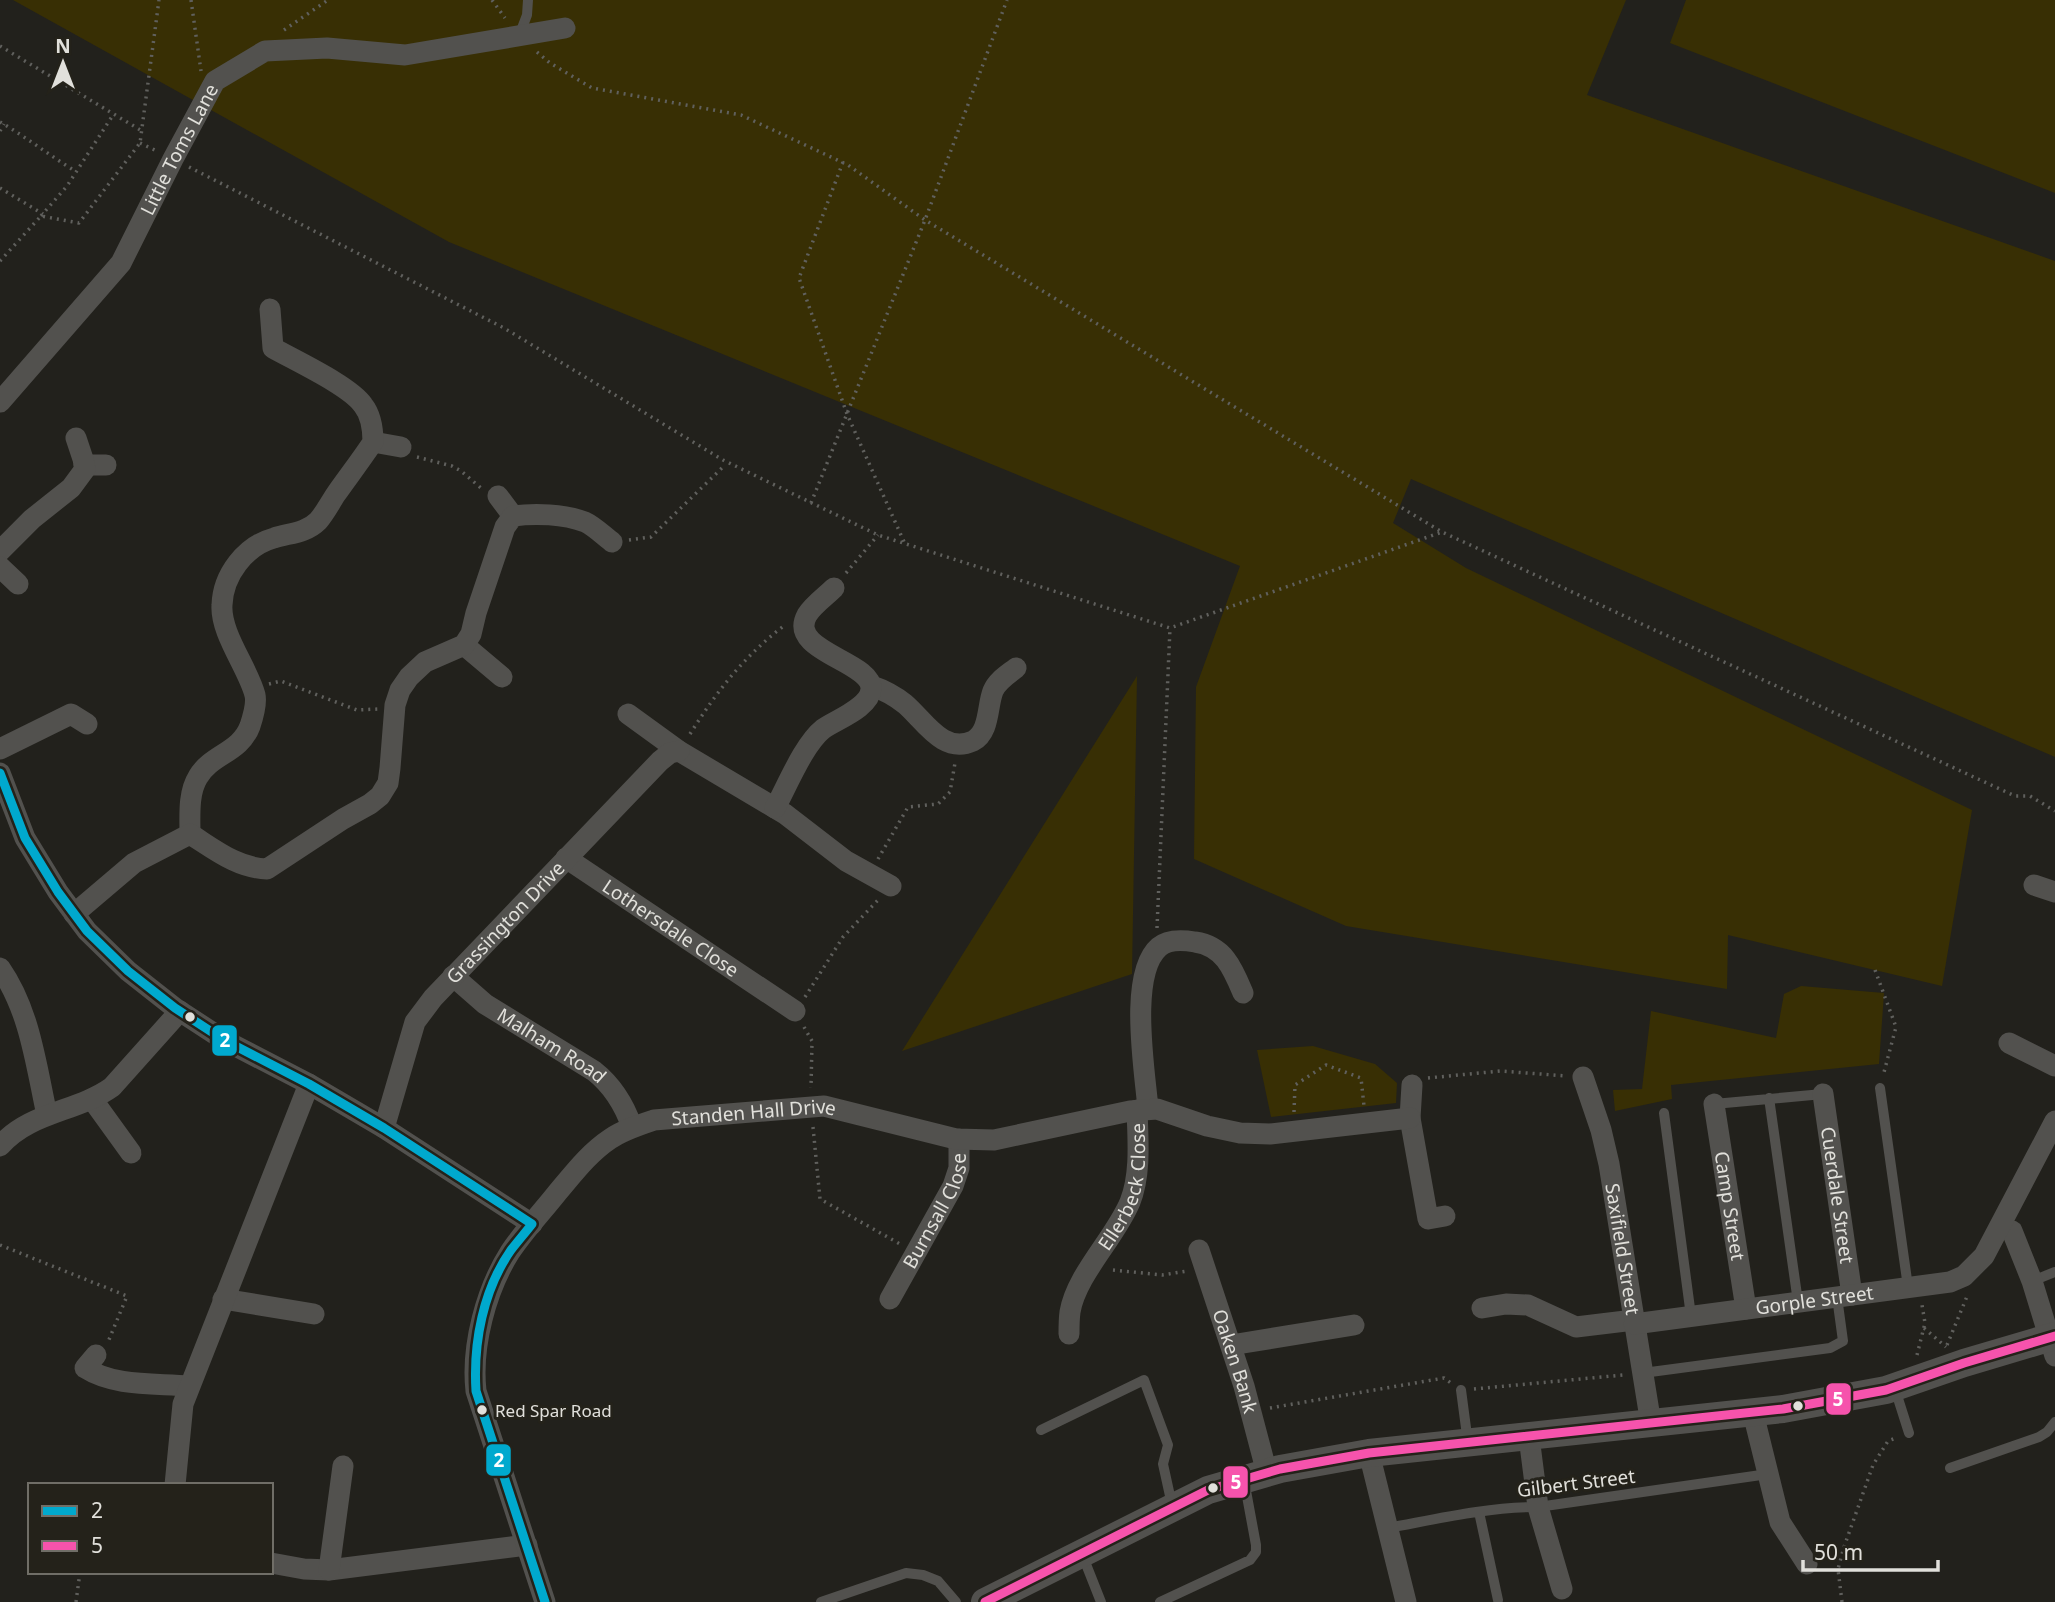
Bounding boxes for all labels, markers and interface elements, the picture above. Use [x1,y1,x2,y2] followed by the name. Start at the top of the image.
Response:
[28,28,98,98] north arrow
[55,33,71,59] text: N
[134,79,224,219] street label: Little Toms Lane
[440,855,570,989] street label: Grassington Drive
[597,873,744,983] street label: Lothersdale Close
[492,1002,612,1089] street label: Malham Road
[183,1010,197,1024] unlabelled marker
[211,1024,238,1057] line badge: 2
[220,1027,231,1053] text: 2
[670,1093,839,1132] street label: Standen Hall Drive
[1092,1122,1151,1255] street label: Ellerbeck Close
[1815,1125,1860,1265] street label: Cuerdale Street
[1709,1149,1751,1262] street label: Camp Street
[897,1153,973,1273] street label: Burnsall Close
[1599,1181,1646,1317] street label: Saxifield Street
[1754,1279,1875,1321] street label: Gorple Street
[1206,1306,1264,1416] street label: Oaken Bank
[1825,1382,1852,1416] line badge: 5
[1833,1386,1843,1412] text: 5
[495,1399,612,1422] place label: Red Spar Road
[1791,1399,1805,1413] unlabelled marker
[475,1403,489,1417] marker: Red Spar Road
[485,1443,512,1477] line badge: 2
[494,1447,505,1473] text: 2
[1515,1463,1637,1503] street label: Gilbert Street
[1222,1465,1249,1499] line badge: 5
[1231,1469,1241,1495] text: 5
[1206,1481,1220,1495] unlabelled marker
[28,1483,273,1574] legend
[91,1496,103,1524] text: 2
[1803,1528,1938,1572] scale bar
[91,1531,103,1559] text: 5
[1814,1538,1863,1566] text: 50 m

